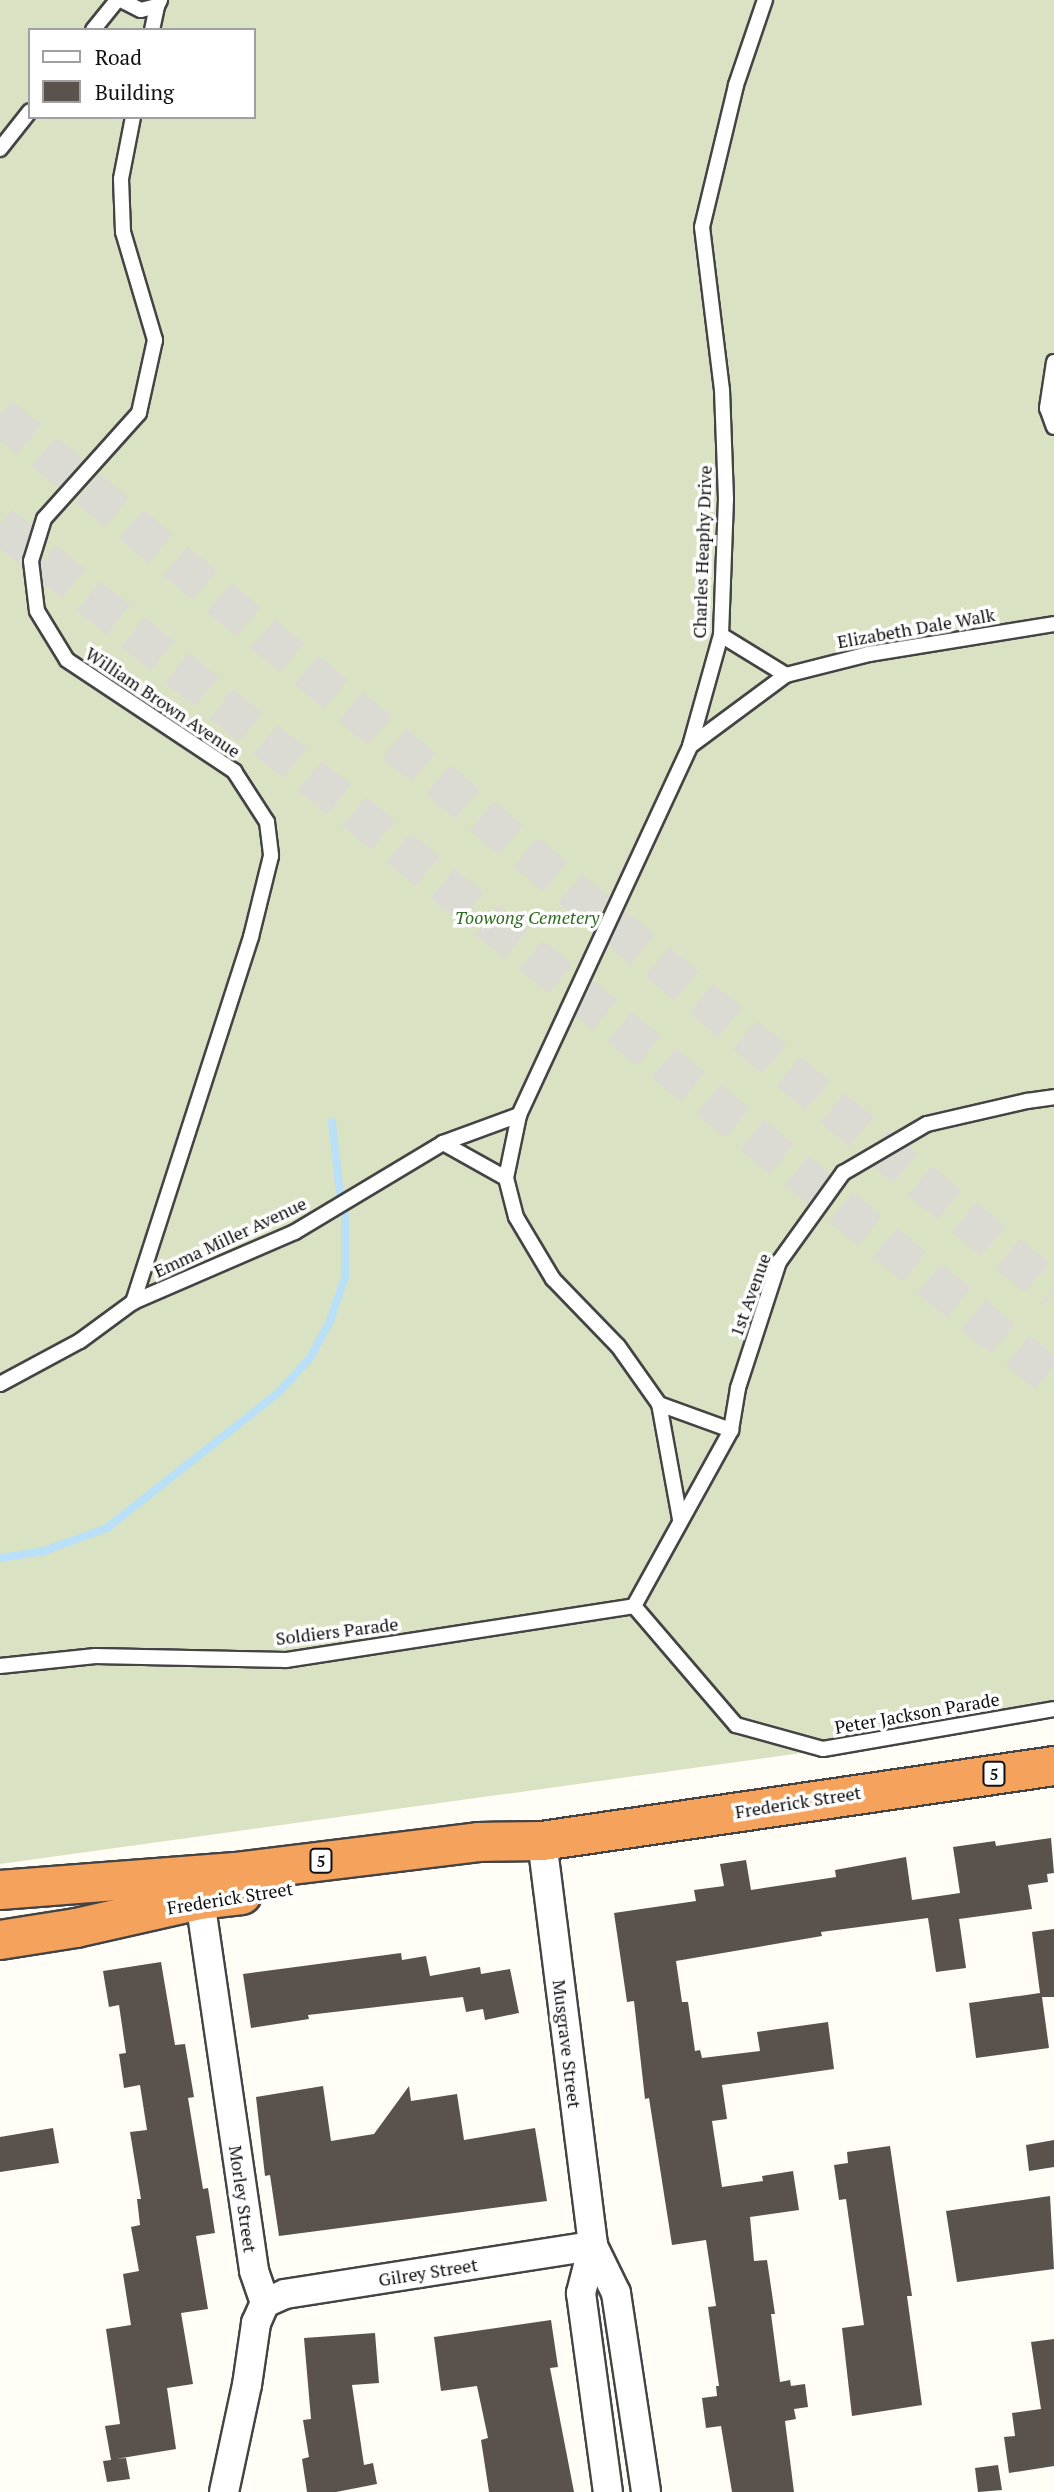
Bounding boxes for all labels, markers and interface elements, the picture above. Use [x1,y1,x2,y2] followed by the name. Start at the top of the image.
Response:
[28,28,256,119] legend
[95,43,142,71] text: Road
[95,78,174,106] text: Building
[688,465,716,639] street label: Charles Heaphy Drive
[835,603,997,653] street label: Elizabeth Dale Walk
[81,642,245,762] street label: William Brown Avenue
[455,906,599,928] park label: Toowong Cemetery
[150,1192,310,1282] street label: Emma Miller Avenue
[725,1250,775,1340] street label: 1st Avenue
[274,1613,400,1649] street label: Soldiers Parade
[833,1688,1001,1738] street label: Peter Jackson Parade
[982,1762,1006,1786] road number: 5
[733,1781,863,1823] street label: Frederick Street
[309,1848,333,1873] road number: 5
[165,1877,295,1919] street label: Frederick Street
[548,1978,586,2110] street label: Musgrave Street
[225,2144,261,2254] street label: Morley Street
[377,2253,479,2291] street label: Gilrey Street

